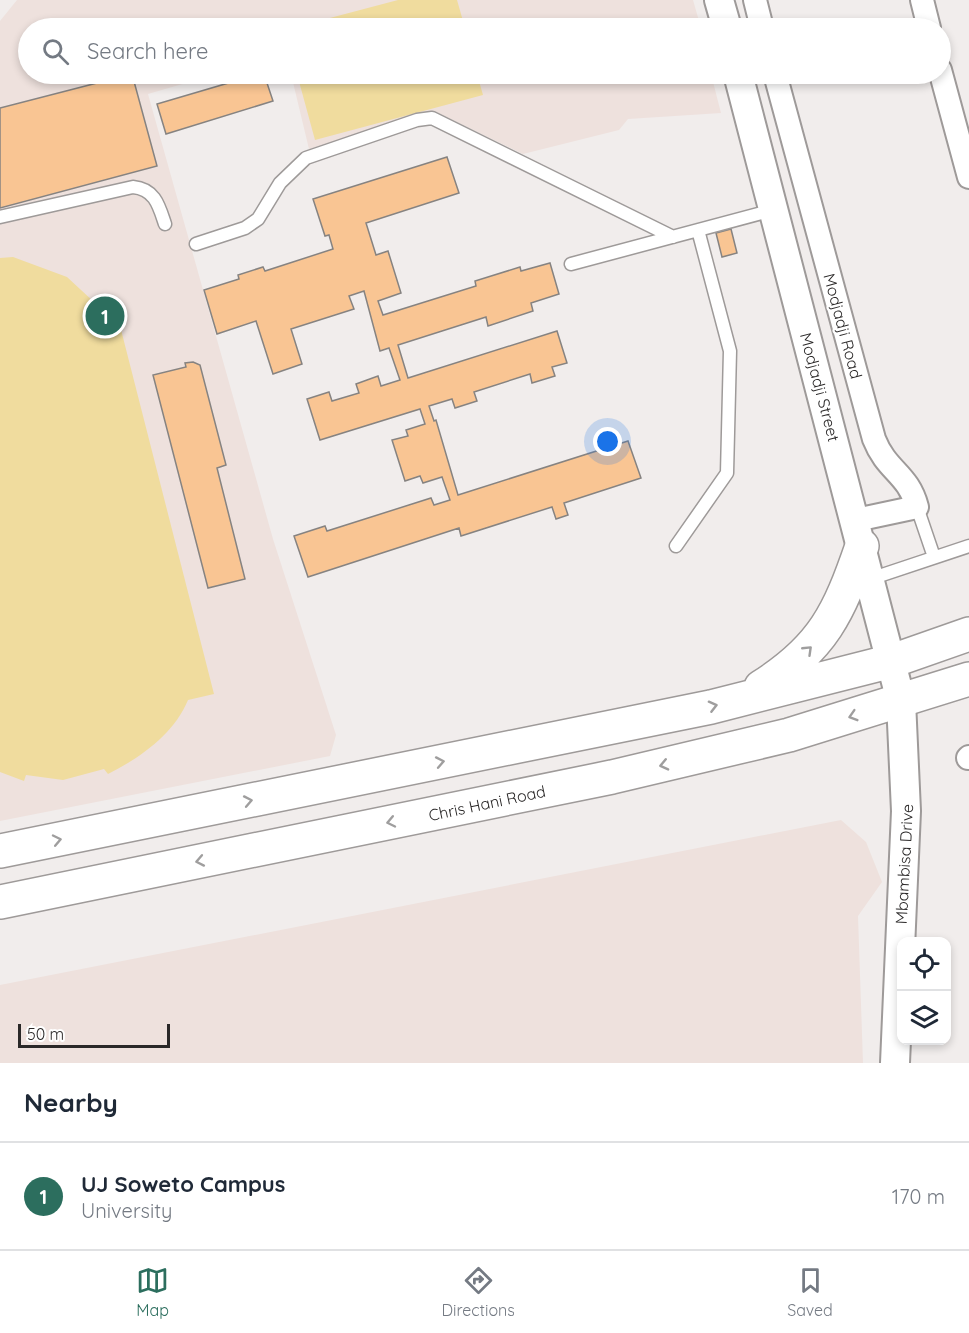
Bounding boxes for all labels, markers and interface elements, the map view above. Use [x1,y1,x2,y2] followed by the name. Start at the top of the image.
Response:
[18,18,951,84] search box
[39,35,72,68] icon: search
[87,37,208,65] text: Search here
[819,271,867,381] street label: Modjadji Road
[86,294,124,338] pin: 1
[796,330,844,444] street label: Modjadji Street
[593,427,622,456] your location
[801,647,812,658] one-way arrow
[708,701,718,714] one-way arrow
[848,709,859,721] one-way arrow
[434,756,444,769] one-way arrow
[660,757,670,770] one-way arrow
[427,781,547,825] street label: Chris Hani Road
[243,795,253,808] one-way arrow
[891,803,917,925] street label: Mbambisa Drive
[387,815,397,828] one-way arrow
[52,834,62,847] one-way arrow
[196,854,206,867] one-way arrow
[897,937,951,1045] map controls
[897,937,951,991] button: locate
[897,991,951,1045] button: layers
[18,1021,170,1048] scale bar
[27,1024,64,1044] text: 50 m
[24,1086,118,1119] text: Nearby
[81,1170,285,1198] text: UJ Soweto Campus
[40,1184,47,1209] text: 1
[892,1184,945,1209] text: 170 m
[81,1198,172,1223] text: University
[136,1264,169,1320] tab: Map
[442,1264,515,1320] tab: Directions
[787,1264,833,1320] tab: Saved

